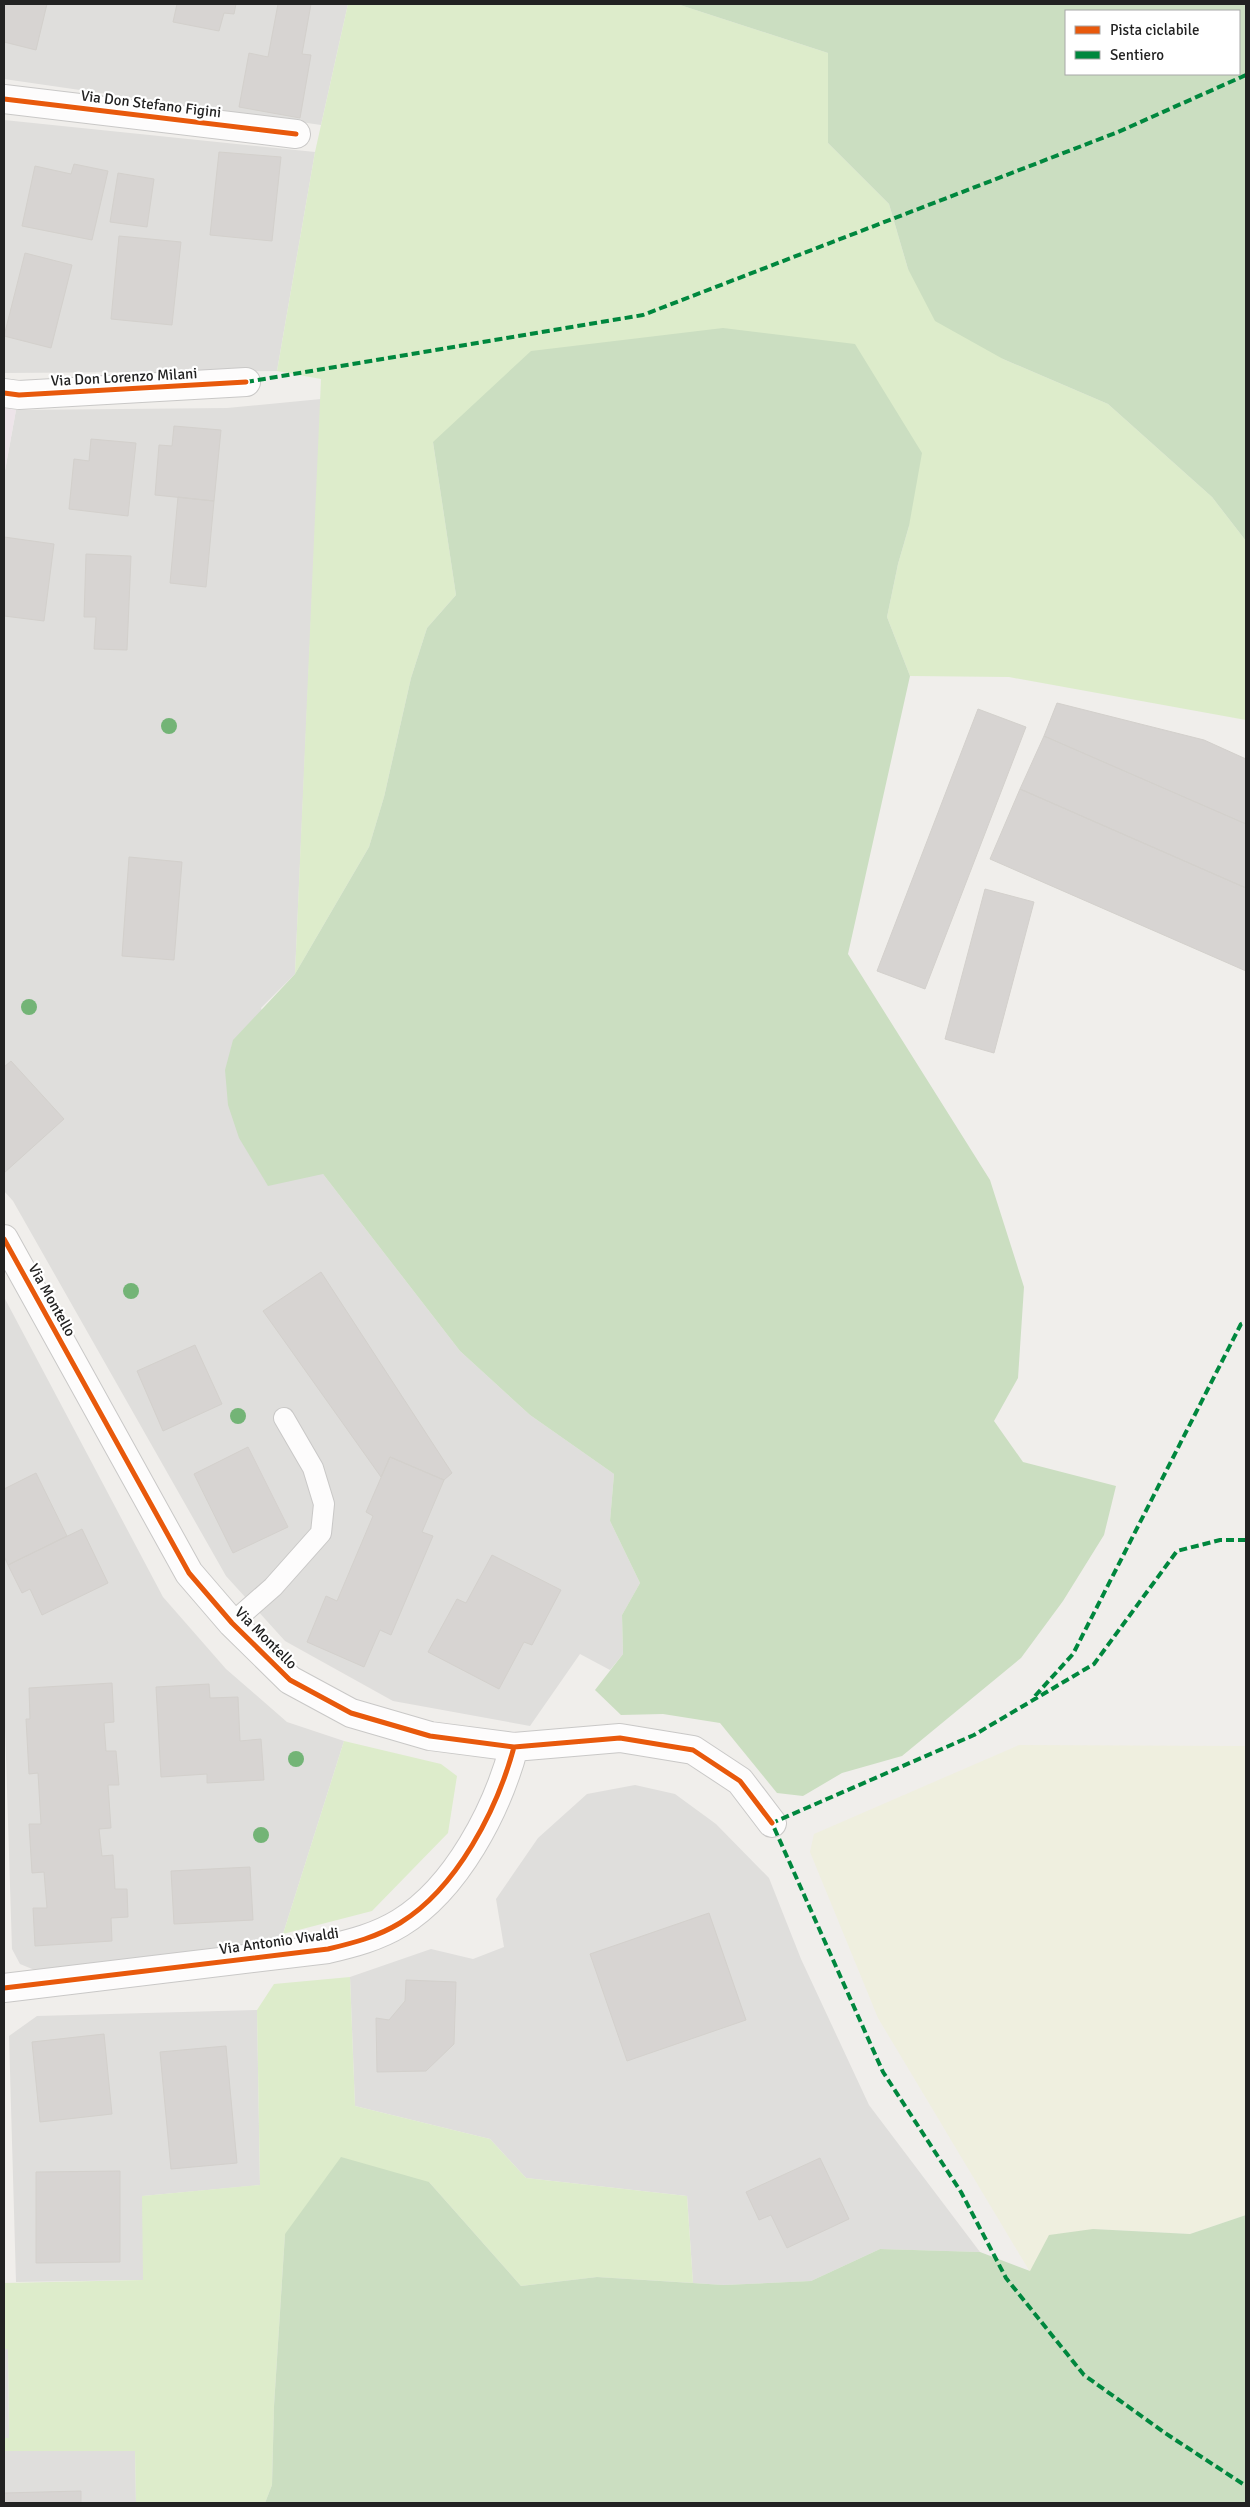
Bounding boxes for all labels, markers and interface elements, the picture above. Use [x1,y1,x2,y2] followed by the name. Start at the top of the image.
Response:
[1065,10,1240,75] legend
[1110,21,1199,39] text: Pista ciclabile
[1110,46,1164,64] text: Sentiero
[80,86,222,122] street label: Via Don Stefano Figini
[50,364,198,390] street label: Via Don Lorenzo Milani
[25,1260,80,1340] street label: Via Montello
[231,1603,301,1673] street label: Via Montello
[218,1924,340,1958] street label: Via Antonio Vivaldi

